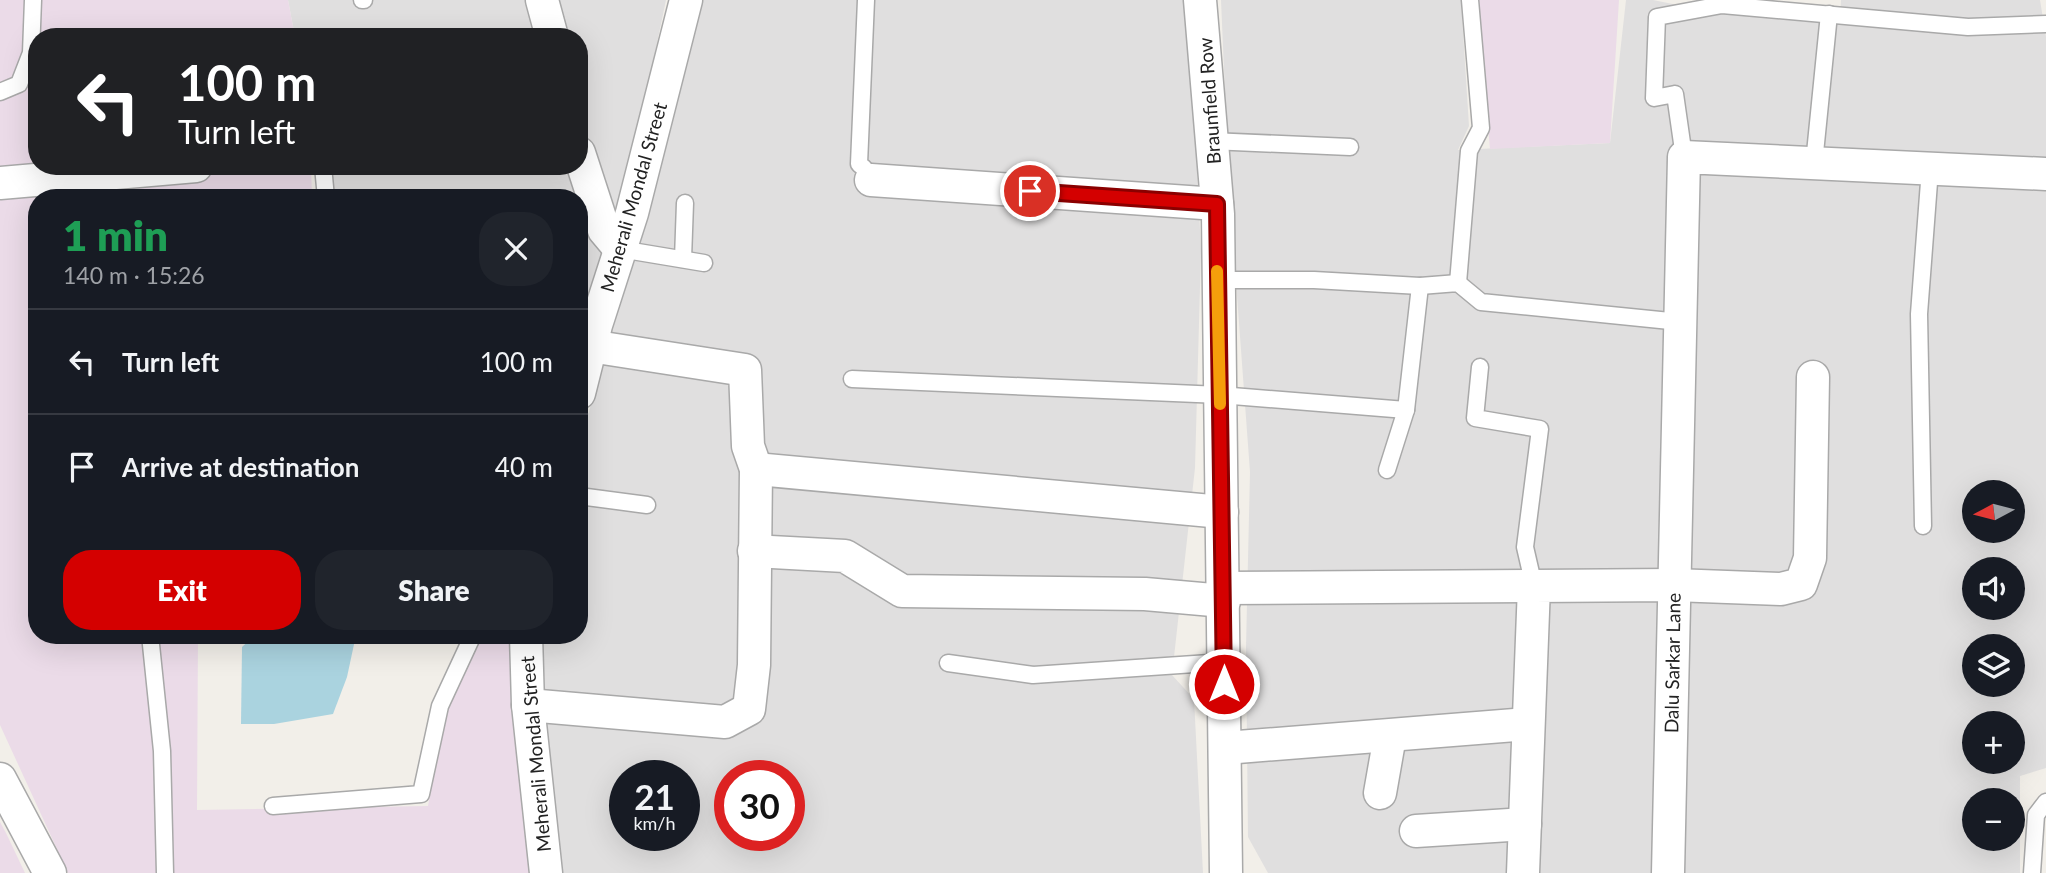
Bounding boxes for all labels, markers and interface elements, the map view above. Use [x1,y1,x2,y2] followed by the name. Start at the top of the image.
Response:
[1193,37,1225,165] street label: Braunfield Row
[178,53,316,111] text: 100 m
[63,56,154,147] icon: left
[595,99,671,295] street label: Meherali Mondal Street
[178,112,295,151] text: Turn left
[1000,161,1060,221] pin
[1011,172,1049,210] icon: arrive
[63,210,168,260] text: 1 min
[479,212,553,286] button: close
[63,261,205,289] text: 140 m · 15:26
[63,343,101,381] icon: left
[122,346,219,378] text: Turn left
[480,346,553,378] text: 100 m
[63,448,101,486] icon: arrive
[122,451,359,483] text: Arrive at destination
[495,451,553,483] text: 40 m
[1962,480,2025,542] north arrow
[1962,480,2025,851] map controls
[63,550,301,630] button: Exit
[315,550,553,630] button: Share
[1962,557,2025,620] button: sound
[1659,593,1685,733] street label: Dalu Sarkar Lane
[1962,634,2025,697] button: layers
[1187,647,1261,721] position arrow
[515,655,555,853] street label: Meherali Mondal Street
[1962,711,2025,774] button: +
[714,760,805,851] speed limit sign: 30
[634,775,675,817] text: 21
[1962,788,2025,851] button: −
[633,812,676,834] text: km/h

